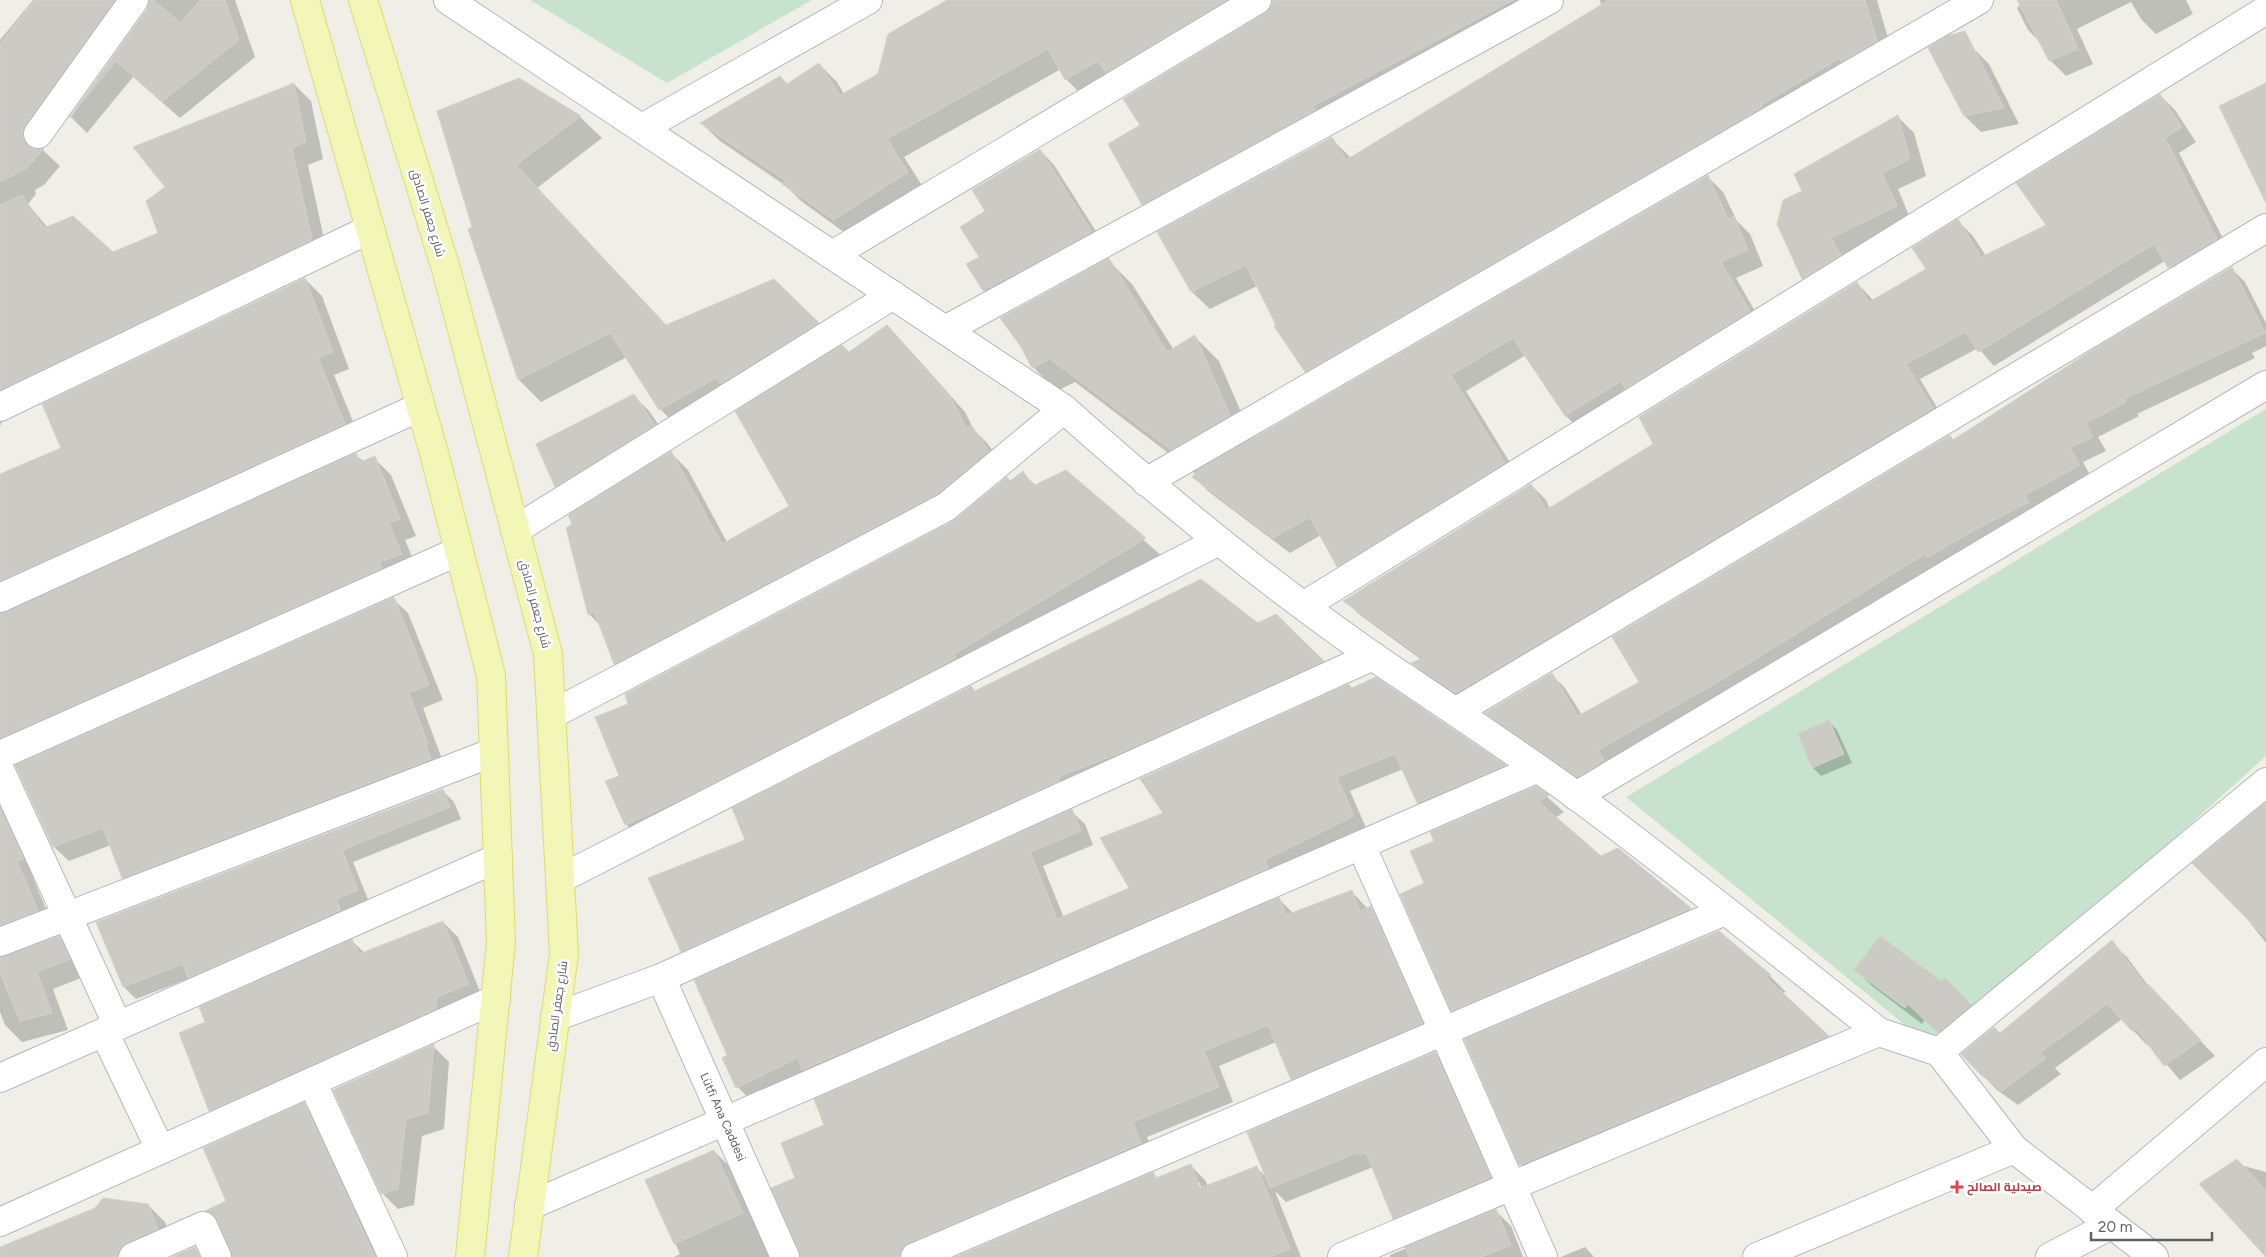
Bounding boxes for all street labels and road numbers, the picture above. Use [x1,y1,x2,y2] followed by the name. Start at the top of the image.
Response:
[407,167,448,259] street label: شارع جعفر الصادق
[515,558,554,650] street label: شارع جعفر الصادق
[544,960,571,1052] street label: شارع جعفر الصادق
[697,1071,749,1163] street label: Lütfi Ana Caddesi

